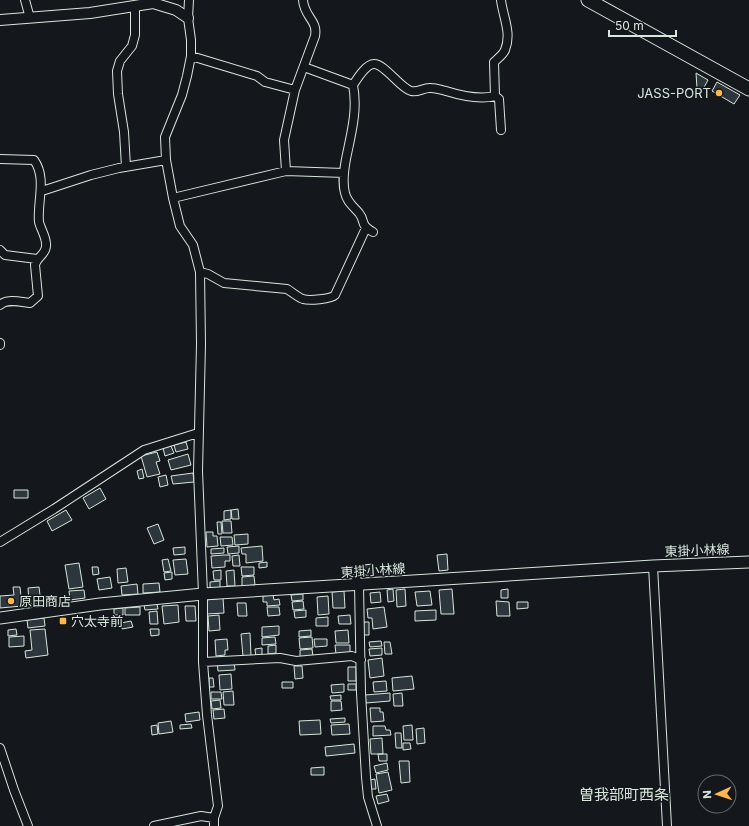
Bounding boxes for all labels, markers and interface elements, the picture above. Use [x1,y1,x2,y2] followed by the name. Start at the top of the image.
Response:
[609,12,676,38] scale bar
[615,18,644,33] text: 50 m
[637,85,711,101] place label: JASS-PORT
[714,88,724,98] marker: JASS-PORT
[664,541,730,559] street label: 東掛小林線
[340,560,406,580] street label: 東掛小林線
[19,593,71,609] place label: 原田商店
[6,596,16,606] marker: 原田商店
[71,613,123,629] place label: 穴太寺前
[58,616,68,626] marker: 穴太寺前
[697,774,737,814] north arrow
[579,785,669,804] district label: 曽我部町西条
[700,790,714,799] text: N

